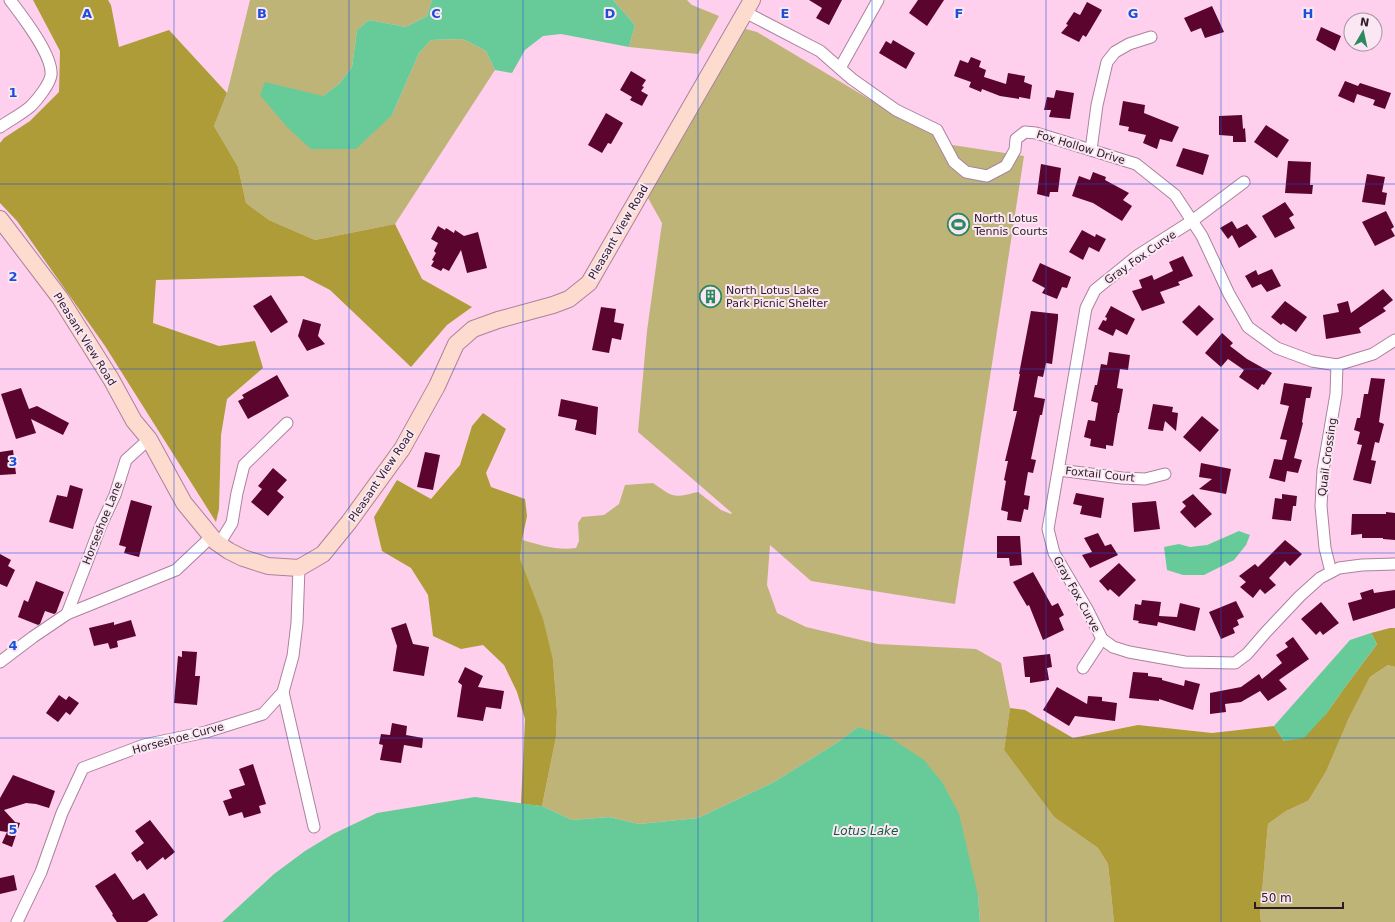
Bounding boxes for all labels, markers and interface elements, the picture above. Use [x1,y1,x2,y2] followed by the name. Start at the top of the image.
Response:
[82,6,92,21] text: A
[257,6,267,21] text: B
[431,6,441,21] text: C
[605,6,616,21] text: D
[781,6,789,21] text: E
[955,6,963,21] text: F
[1128,6,1138,21] text: G
[1303,6,1313,21] text: H
[1343,12,1383,52] north arrow
[1359,15,1370,30] text: N
[8,85,18,100] text: 1
[1035,128,1127,167] street label: Fox Hollow Drive
[586,182,651,282] street label: Pleasant View Road
[945,211,971,237] sports icon: North Lotus Tennis Courts
[973,212,1048,238] place label: North Lotus Tennis Courts
[1102,228,1179,287] street label: Gray Fox Curve
[8,269,18,284] text: 2
[697,283,723,309] building icon: North Lotus Lake Park Picnic Shelter
[726,284,828,310] place label: North Lotus Lake Park Picnic Shelter
[51,290,119,388] street label: Pleasant View Road
[1316,417,1339,497] street label: Quail Crossing
[346,428,417,525] street label: Pleasant View Road
[8,454,18,469] text: 3
[1065,464,1136,485] street label: Foxtail Court
[80,480,125,567] street label: Horseshoe Lane
[1050,554,1103,635] street label: Gray Fox Curve
[8,638,18,653] text: 4
[131,720,226,757] street label: Horseshoe Curve
[8,822,18,837] text: 5
[834,824,898,838] water label: Lotus Lake
[1255,884,1343,910] scale bar
[1261,891,1292,905] text: 50 m

